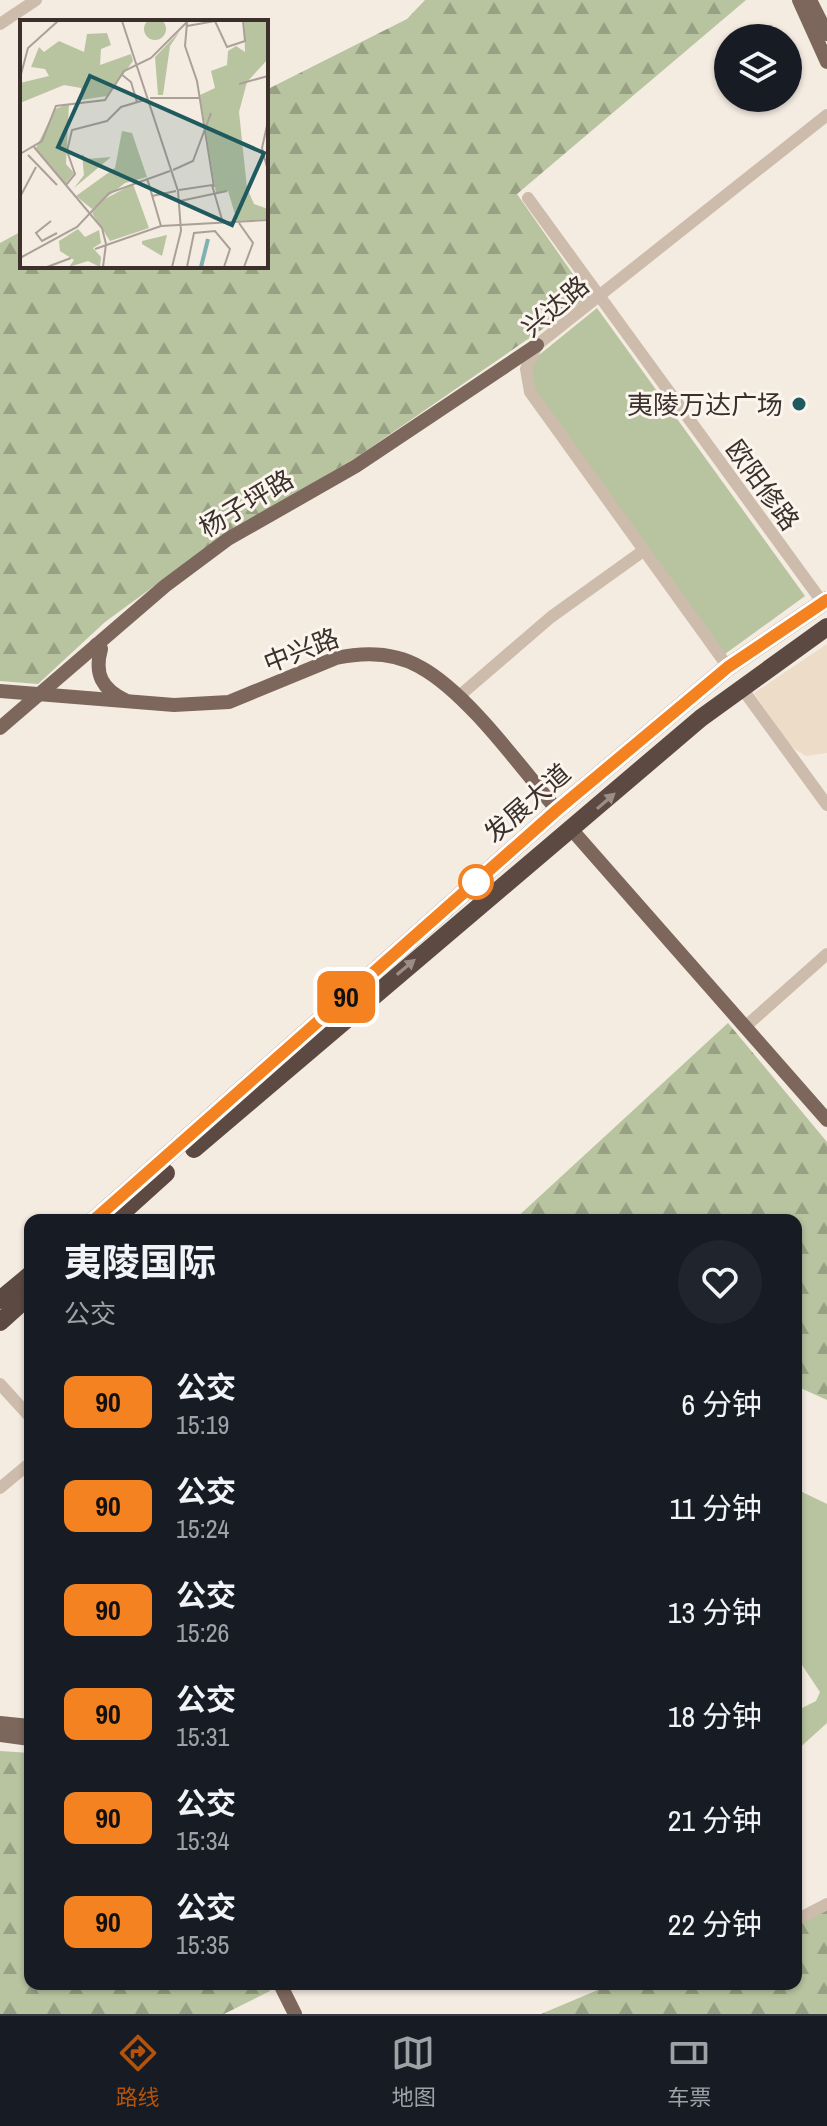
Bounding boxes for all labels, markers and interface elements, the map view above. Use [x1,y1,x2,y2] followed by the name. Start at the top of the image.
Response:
[20,20,268,268] inset map
[714,24,802,112] map controls
[714,24,802,112] button: layers
[514,268,596,344] street label: 兴达路
[627,387,783,422] place label: 夷陵万达广场
[790,395,808,413] marker: 夷陵万达广场
[718,433,808,537] street label: 欧阳修路
[192,461,300,545] street label: 杨子坪路
[258,620,344,680] street label: 中兴路
[476,756,578,850] street label: 发展大道
[596,793,616,810] one-way arrow
[459,865,493,899] unlabelled marker
[396,959,416,976] one-way arrow
[310,971,382,1023] line badge: 90
[333,978,359,1016] text: 90
[64,1237,216,1288] text: 夷陵国际
[678,1240,762,1324] button: heart
[64,1296,116,1331] text: 公交
[176,1367,236,1407] text: 公交
[95,1383,121,1421] text: 90
[681,1384,762,1424] text: 6 分钟
[176,1407,229,1442] text: 15:19
[176,1471,236,1511] text: 公交
[95,1487,121,1525] text: 90
[670,1488,762,1528] text: 11 分钟
[176,1511,229,1546] text: 15:24
[176,1575,236,1615] text: 公交
[95,1591,121,1629] text: 90
[668,1592,762,1632] text: 13 分钟
[176,1615,229,1650] text: 15:26
[176,1679,236,1719] text: 公交
[95,1695,121,1733] text: 90
[668,1696,762,1736] text: 18 分钟
[176,1719,229,1754] text: 15:31
[176,1783,236,1823] text: 公交
[95,1799,121,1837] text: 90
[668,1800,762,1840] text: 21 分钟
[176,1823,229,1858] text: 15:34
[176,1887,236,1927] text: 公交
[95,1903,121,1941] text: 90
[668,1904,762,1944] text: 22 分钟
[176,1927,229,1962] text: 15:35
[116,2031,160,2112] tab: 路线
[391,2031,435,2112] tab: 地图
[667,2031,711,2112] tab: 车票

